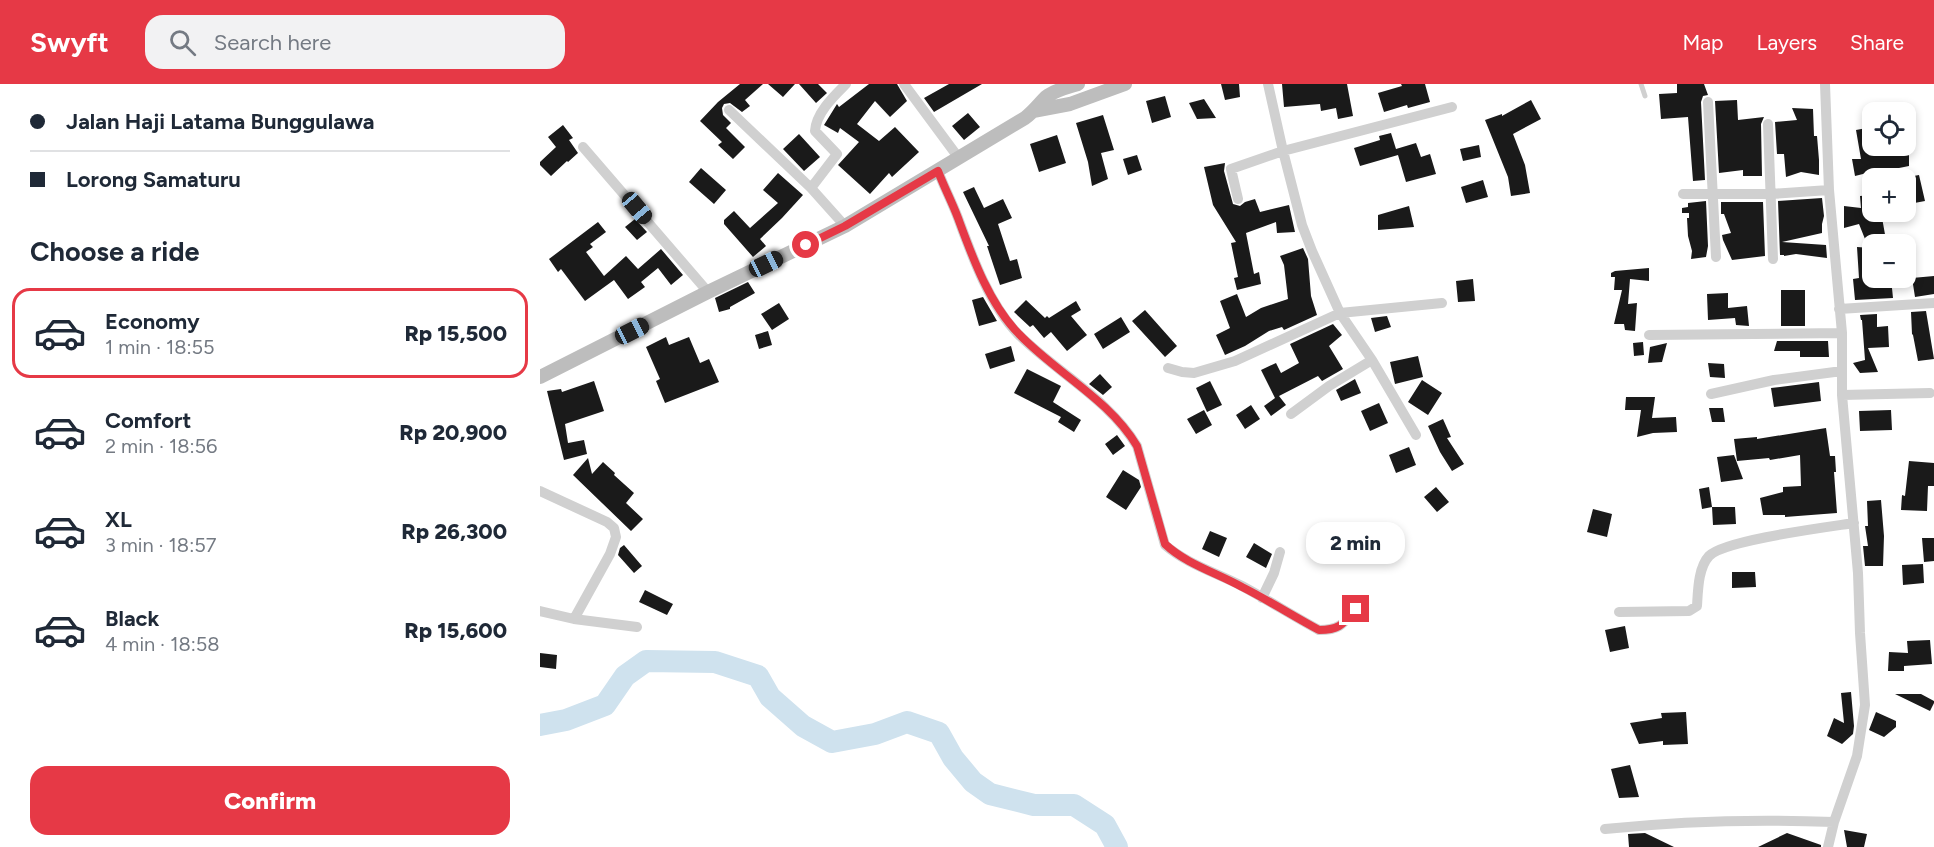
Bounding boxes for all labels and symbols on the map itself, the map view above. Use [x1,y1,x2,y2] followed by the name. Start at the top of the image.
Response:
[619,188,655,228] car
[792,231,819,258] route start
[746,248,786,280] car
[612,315,652,347] car
[1306,522,1406,564] callout: 2 min
[1342,595,1369,622] route end

